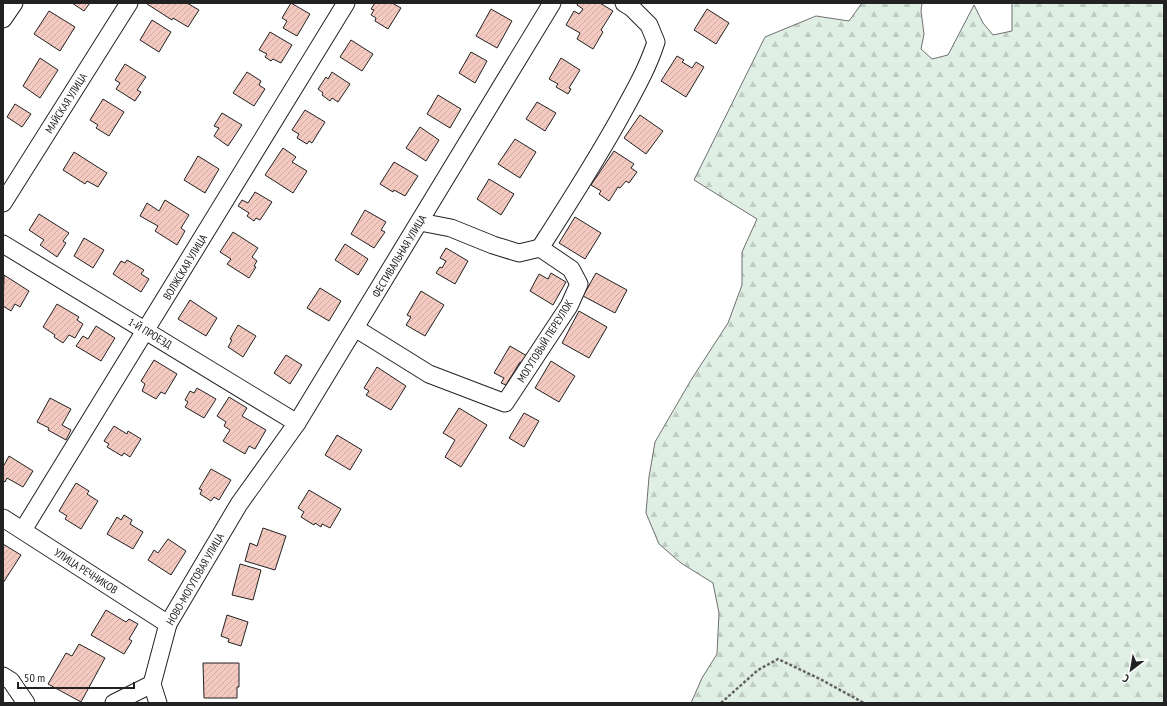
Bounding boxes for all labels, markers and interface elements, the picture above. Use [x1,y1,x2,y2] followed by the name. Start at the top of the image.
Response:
[42,70,91,136] street label: МАЙСКАЯ УЛИЦА
[369,211,430,300] street label: ФЕСТИВАЛЬНАЯ УЛИЦА
[160,231,211,302] street label: ВОЛЖСКАЯ УЛИЦА
[514,297,576,385] street label: МОГУТОВЫЙ ПЕРЕУЛОК
[126,314,174,352] street label: 1-Й ПРОЕЗД
[163,530,227,627] street label: НОВО-МОГУТОВАЯ УЛИЦА
[52,545,120,597] street label: УЛИЦА РЕЧНИКОВ
[1111,650,1151,690] north arrow
[18,664,134,690] scale bar
[24,670,45,685] text: 50 m
[1120,671,1132,686] text: С

